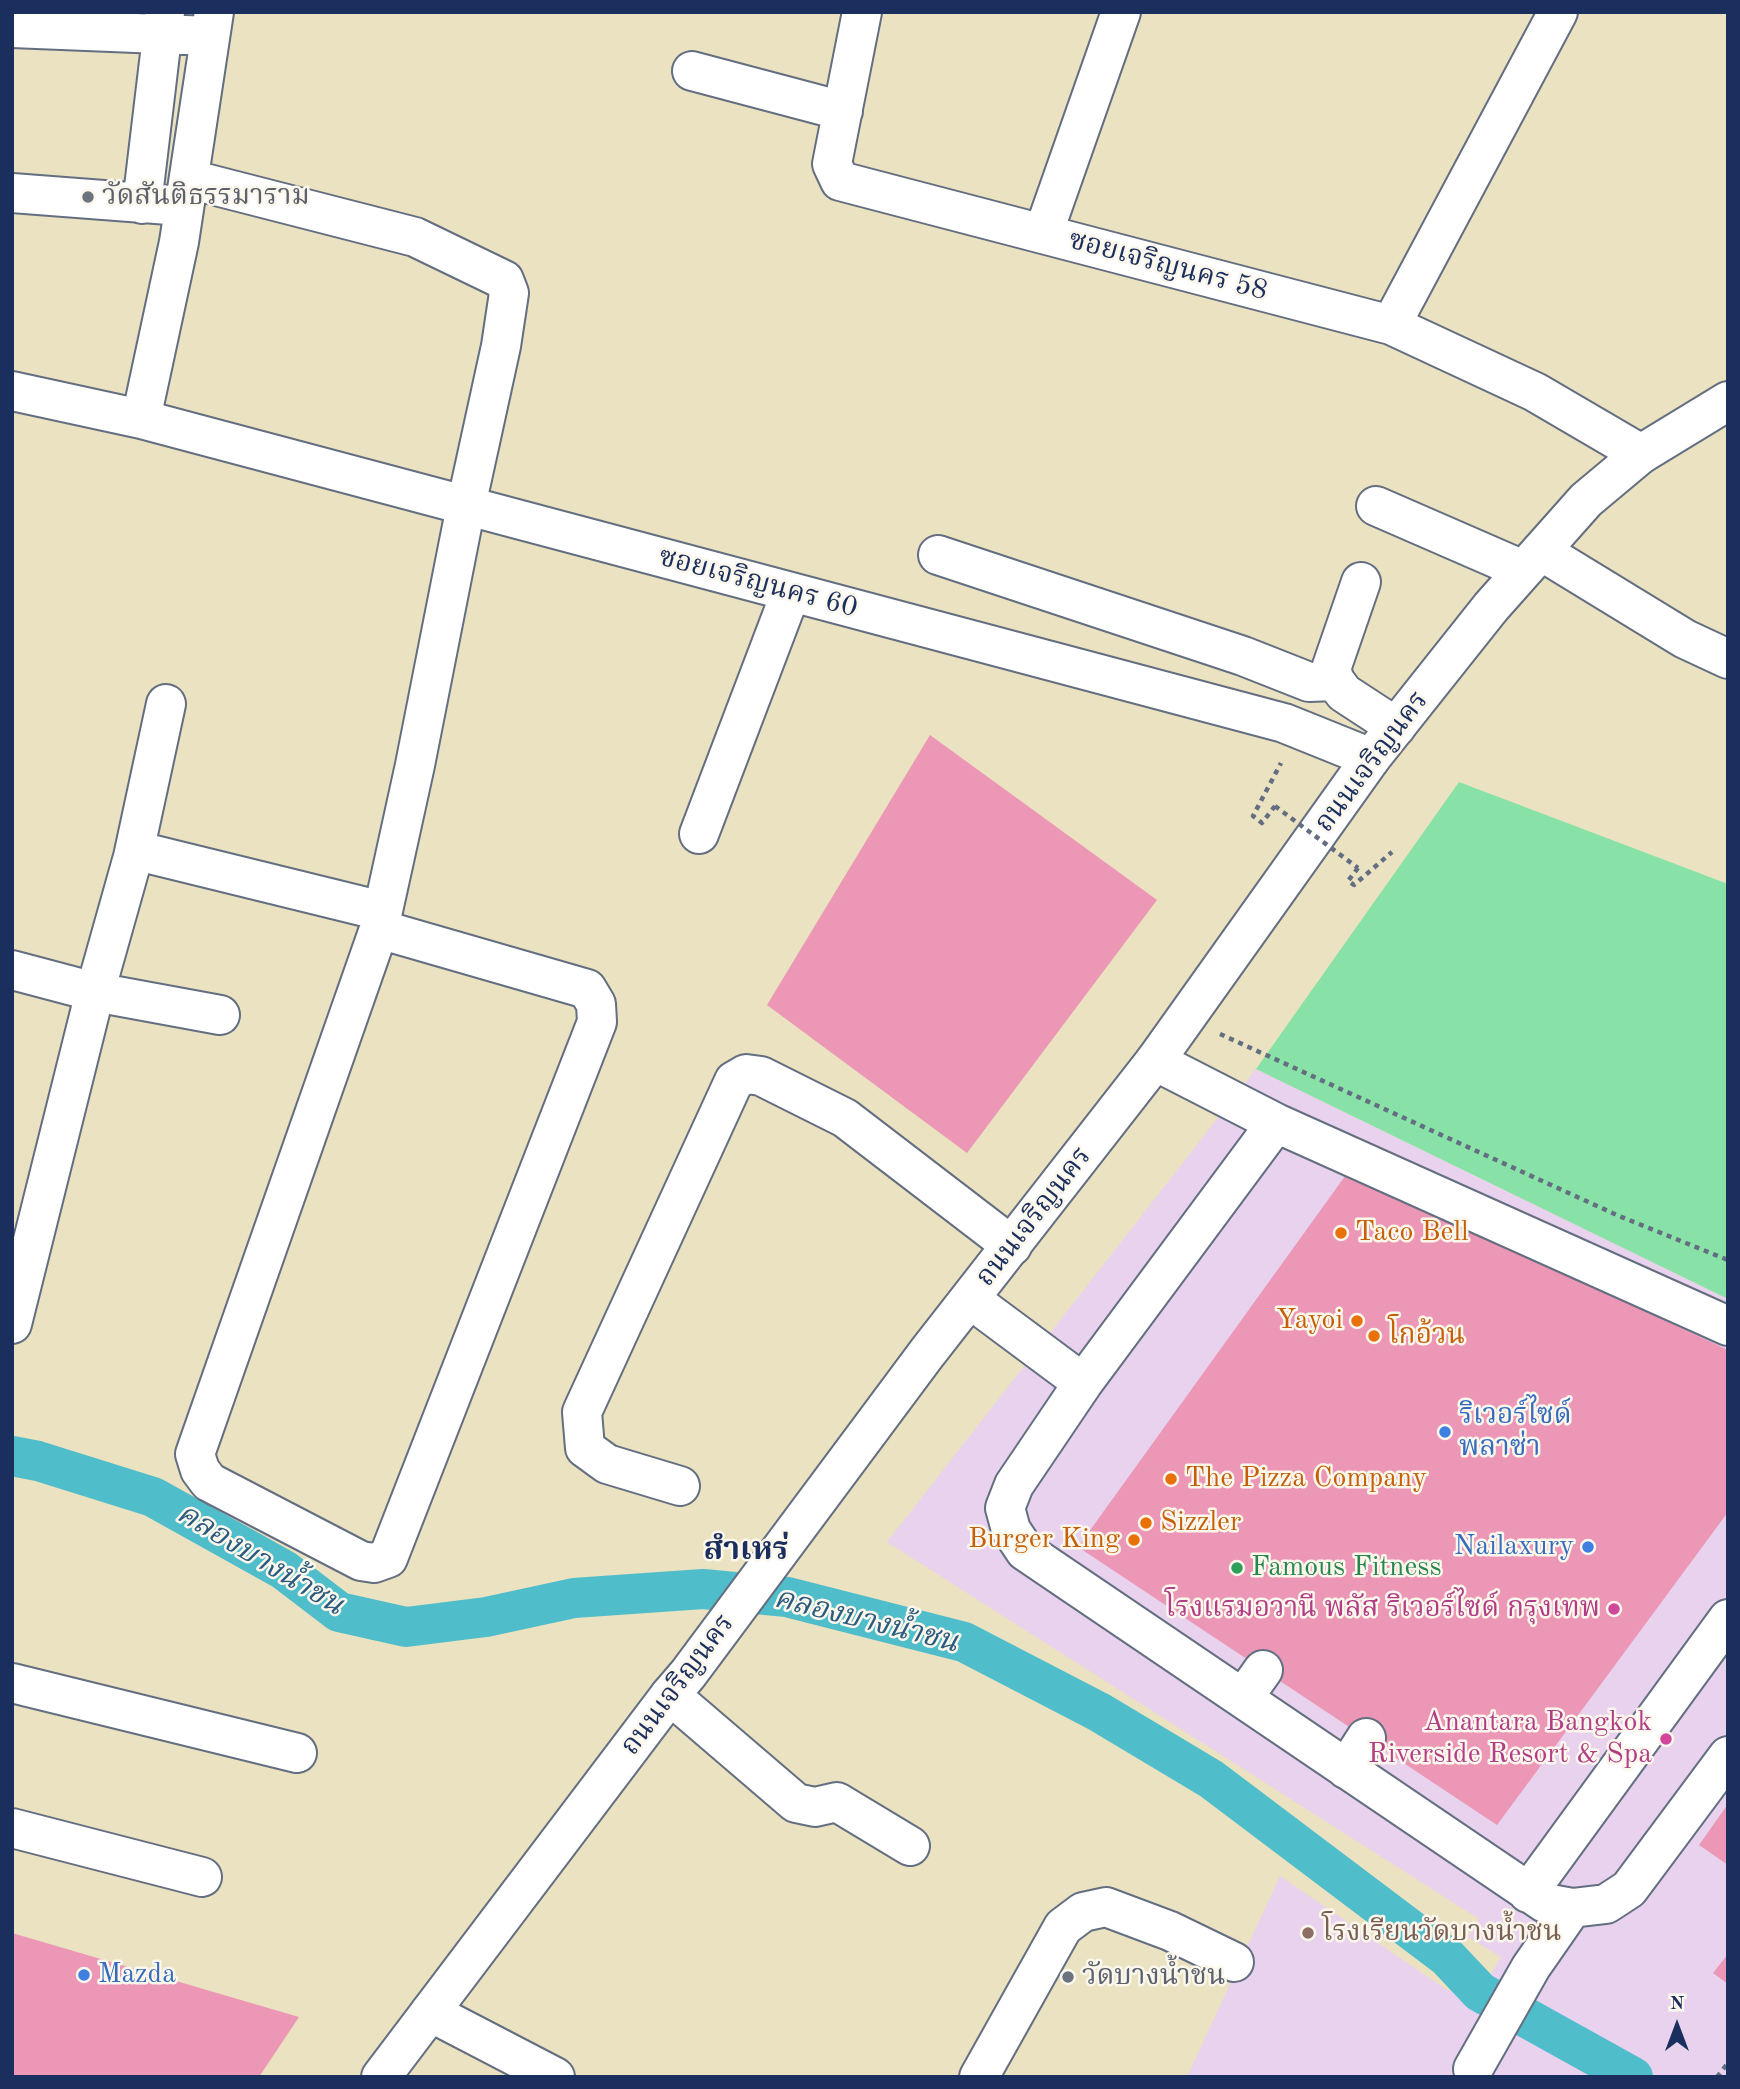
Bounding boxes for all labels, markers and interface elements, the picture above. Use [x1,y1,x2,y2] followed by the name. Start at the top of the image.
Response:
[102,180,310,214] place label: วัดสันติธรรมาราม
[80,189,96,205] marker: วัดสันติธรรมาราม
[1065,223,1271,309] street label: ซอยเจริญนคร 58
[655,540,861,626] street label: ซอยเจริญนคร 60
[1308,685,1436,839] street label: ถนนเจริญนคร
[969,1140,1099,1294] street label: ถนนเจริญนคร
[1355,1216,1469,1250] place label: Taco Bell
[1333,1225,1349,1241] marker: Taco Bell
[1276,1304,1343,1338] place label: Yayoi
[1349,1313,1365,1329] marker: Yayoi
[1388,1319,1465,1353] place label: โกอ้วน
[1366,1328,1382,1344] marker: โกอ้วน
[1459,1399,1572,1465] place label: ริเวอร์ไซด์ พลาซ่า
[1437,1424,1453,1440] marker: ริเวอร์ไซด์ พลาซ่า
[1185,1462,1427,1496] place label: The Pizza Company
[1163,1471,1179,1487] marker: The Pizza Company
[170,1496,350,1624] water label: คลองบางน้ำชน
[1160,1506,1241,1540] place label: Sizzler
[1138,1515,1154,1531] marker: Sizzler
[968,1523,1120,1557] place label: Burger King
[1454,1530,1574,1564] place label: Nailaxury
[703,1532,789,1570] district label: สำเหร่
[1126,1532,1142,1548] marker: Burger King
[1580,1539,1596,1555] marker: Nailaxury
[1251,1551,1442,1585] place label: Famous Fitness
[1229,1560,1245,1576] marker: Famous Fitness
[770,1581,962,1661] water label: คลองบางน้ำชน
[1165,1592,1600,1626] place label: โรงแรมอวานี พลัส ริเวอร์ไซด์ กรุงเทพ
[1606,1601,1622,1617] marker: โรงแรมอวานี พลัส ริเวอร์ไซด์ กรุงเทพ
[614,1608,742,1762] street label: ถนนเจริญนคร
[1368,1706,1652,1772] place label: Anantara Bangkok Riverside Resort & Spa
[1658,1731,1674,1747] marker: Anantara Bangkok Riverside Resort & Spa
[1322,1916,1562,1950] place label: โรงเรียนวัดบางน้ำชน
[1300,1925,1316,1941] marker: โรงเรียนวัดบางน้ำชน
[98,1958,176,1992] place label: Mazda
[1082,1960,1225,1994] place label: วัดบางน้ำชน
[76,1967,92,1983] marker: Mazda
[1060,1969,1076,1985] marker: วัดบางน้ำชน
[1642,1991,1712,2061] north arrow
[1670,1995,1684,2014] text: N

